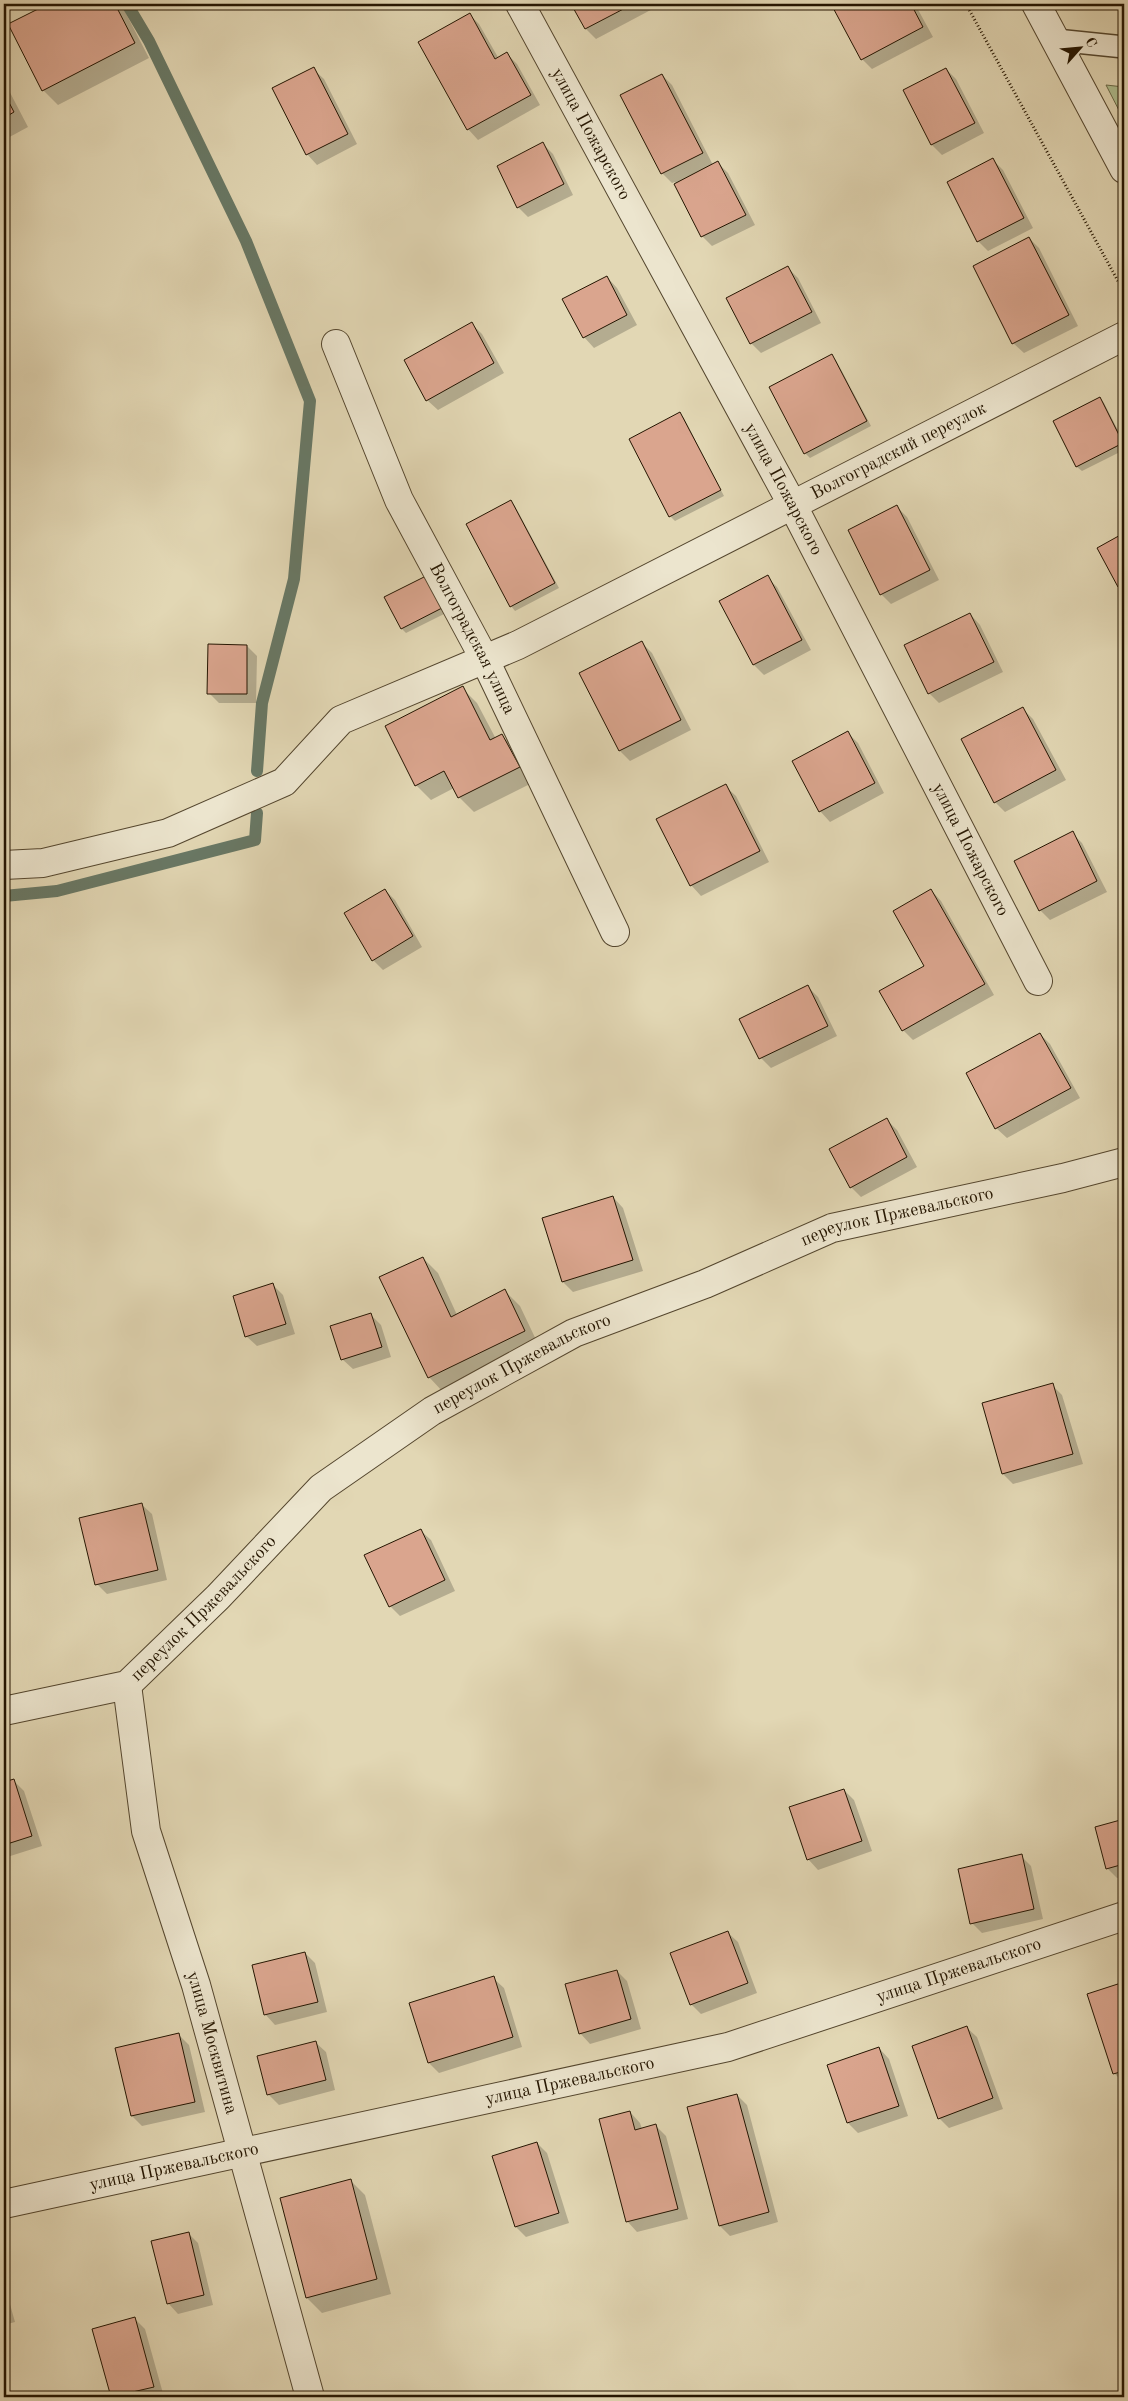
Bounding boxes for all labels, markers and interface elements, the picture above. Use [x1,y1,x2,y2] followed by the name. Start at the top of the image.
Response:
[1056,22,1106,72] north arrow
[1082,35,1099,50] text: С
[548,65,634,203] street label: улица Пожарского
[808,399,989,503] street label: Волгоградский переулок
[741,420,826,558] street label: улица Пожарского
[426,560,519,717] street label: Волгоградская улица
[928,780,1012,919] street label: улица Пожарского
[798,1184,995,1250] street label: переулок Пржевальского
[430,1311,613,1418] street label: переулок Пржевальского
[127,1532,280,1685] street label: переулок Пржевальского
[874,1935,1044,2006] street label: улица Пржевальского
[183,1969,240,2116] street label: улица Москвитина
[484,2054,656,2108] street label: улица Пржевальского
[88,2140,260,2194] street label: улица Пржевальского

